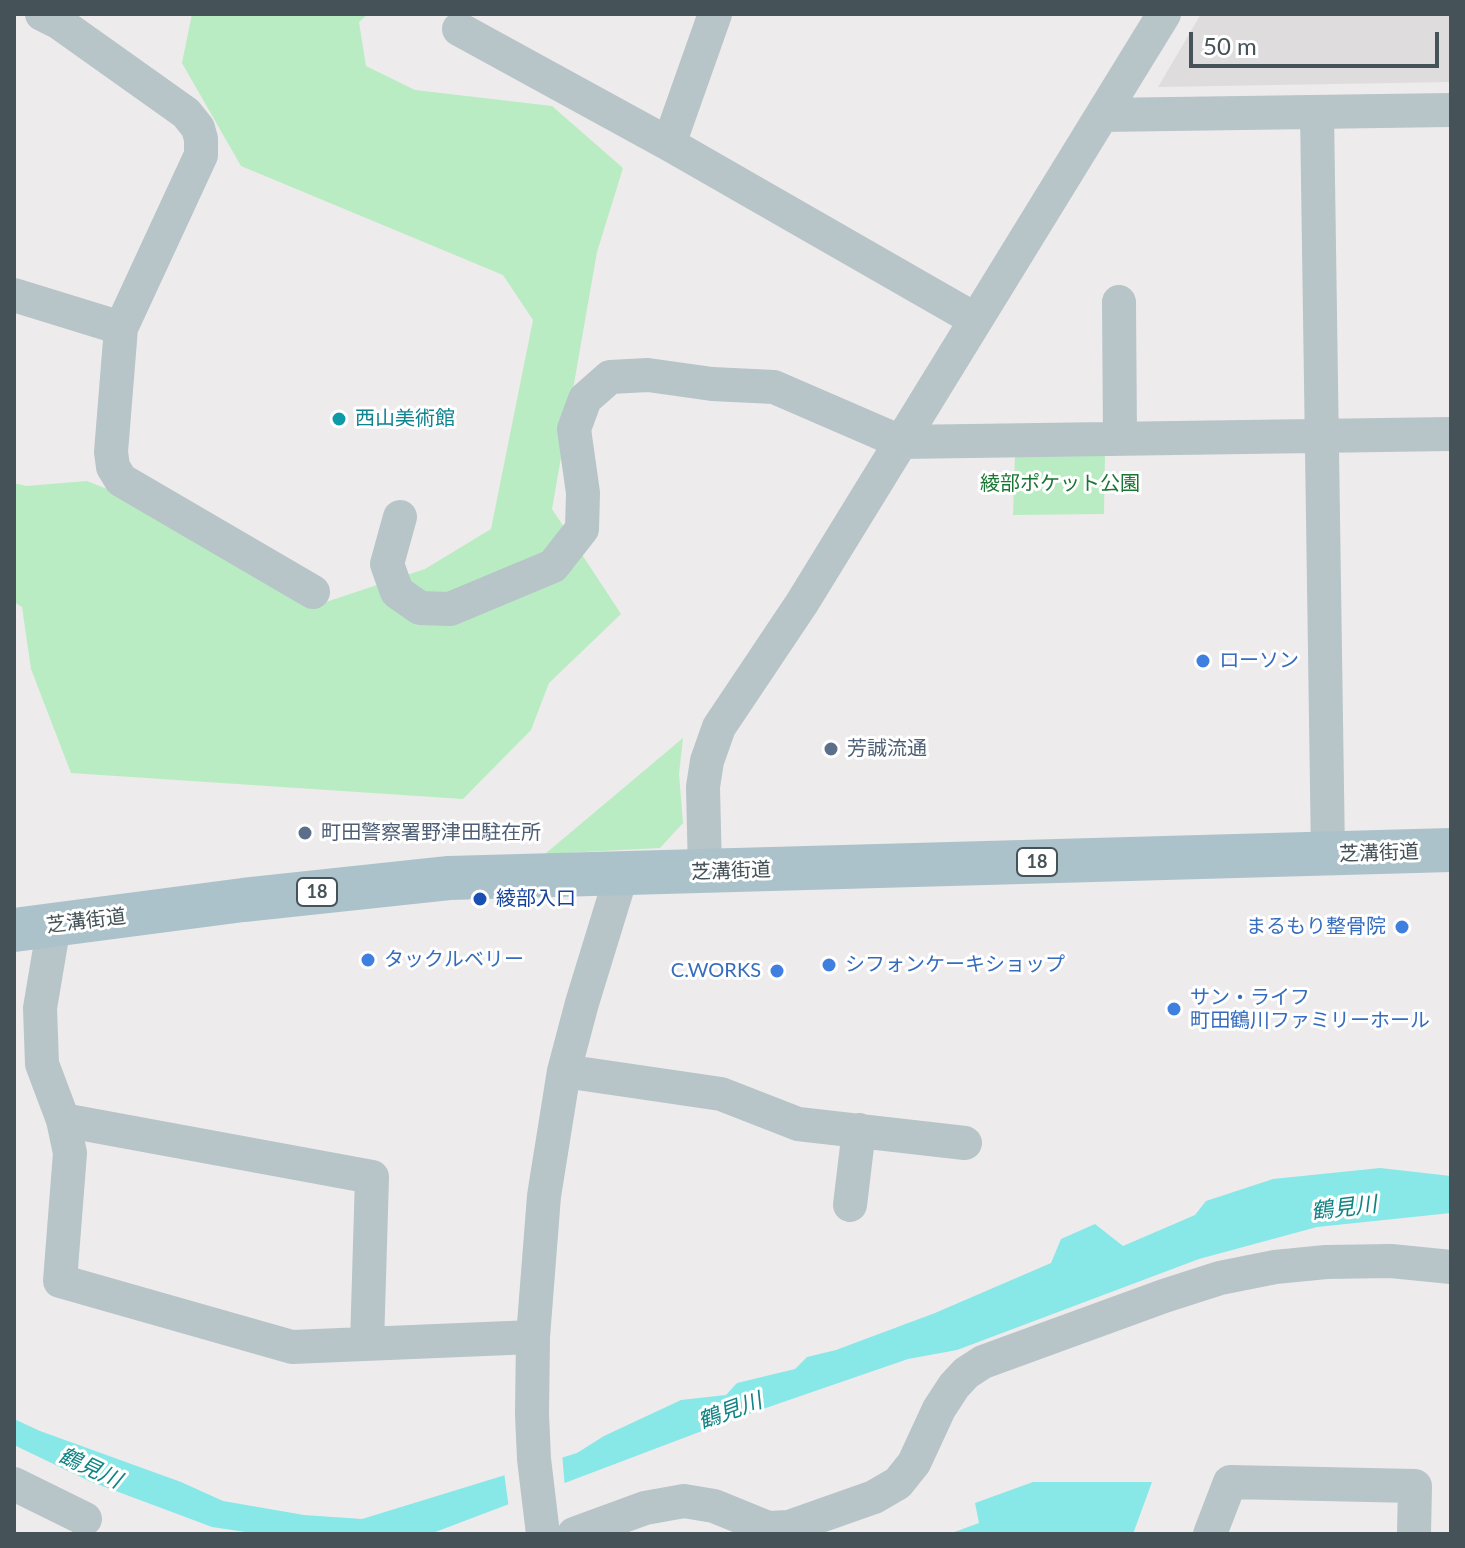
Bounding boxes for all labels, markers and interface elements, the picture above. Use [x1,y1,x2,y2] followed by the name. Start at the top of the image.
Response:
[1193,16,1443,66] scale bar
[1203,31,1257,60] text: 50 m
[355,407,455,431] place label: 西山美術館
[330,410,348,428] marker: 西山美術館
[980,472,1140,496] park label: 綾部ポケット公園
[1219,649,1299,673] place label: ローソン
[1194,652,1212,670] marker: ローソン
[847,737,927,761] place label: 芳誠流通
[822,740,840,758] marker: 芳誠流通
[321,821,541,845] place label: 町田警察署野津田駐在所
[296,824,314,842] marker: 町田警察署野津田駐在所
[1339,840,1419,866] street label: 芝溝街道
[1017,848,1057,876] road number: 18
[691,858,771,884] street label: 芝溝街道
[297,878,337,906] road number: 18
[496,887,576,911] place label: 綾部入口
[471,890,489,908] marker: 綾部入口
[45,904,127,938] street label: 芝溝街道
[1246,915,1386,939] place label: まるもり整骨院
[1393,918,1411,936] marker: まるもり整骨院
[384,948,524,972] place label: タックルベリー
[359,951,377,969] marker: タックルベリー
[845,953,1065,977] place label: シフォンケーキショップ
[820,956,838,974] marker: シフォンケーキショップ
[671,959,761,983] place label: C.WORKS
[768,962,786,980] marker: C.WORKS
[1190,986,1430,1033] place label: サン・ライフ 町田鶴川ファミリーホール
[1165,1000,1183,1018] marker: サン・ライフ 町田鶴川ファミリーホール
[1310,1191,1378,1225] water label: 鶴見川
[694,1387,766,1435] water label: 鶴見川
[55,1442,125,1494] water label: 鶴見川

